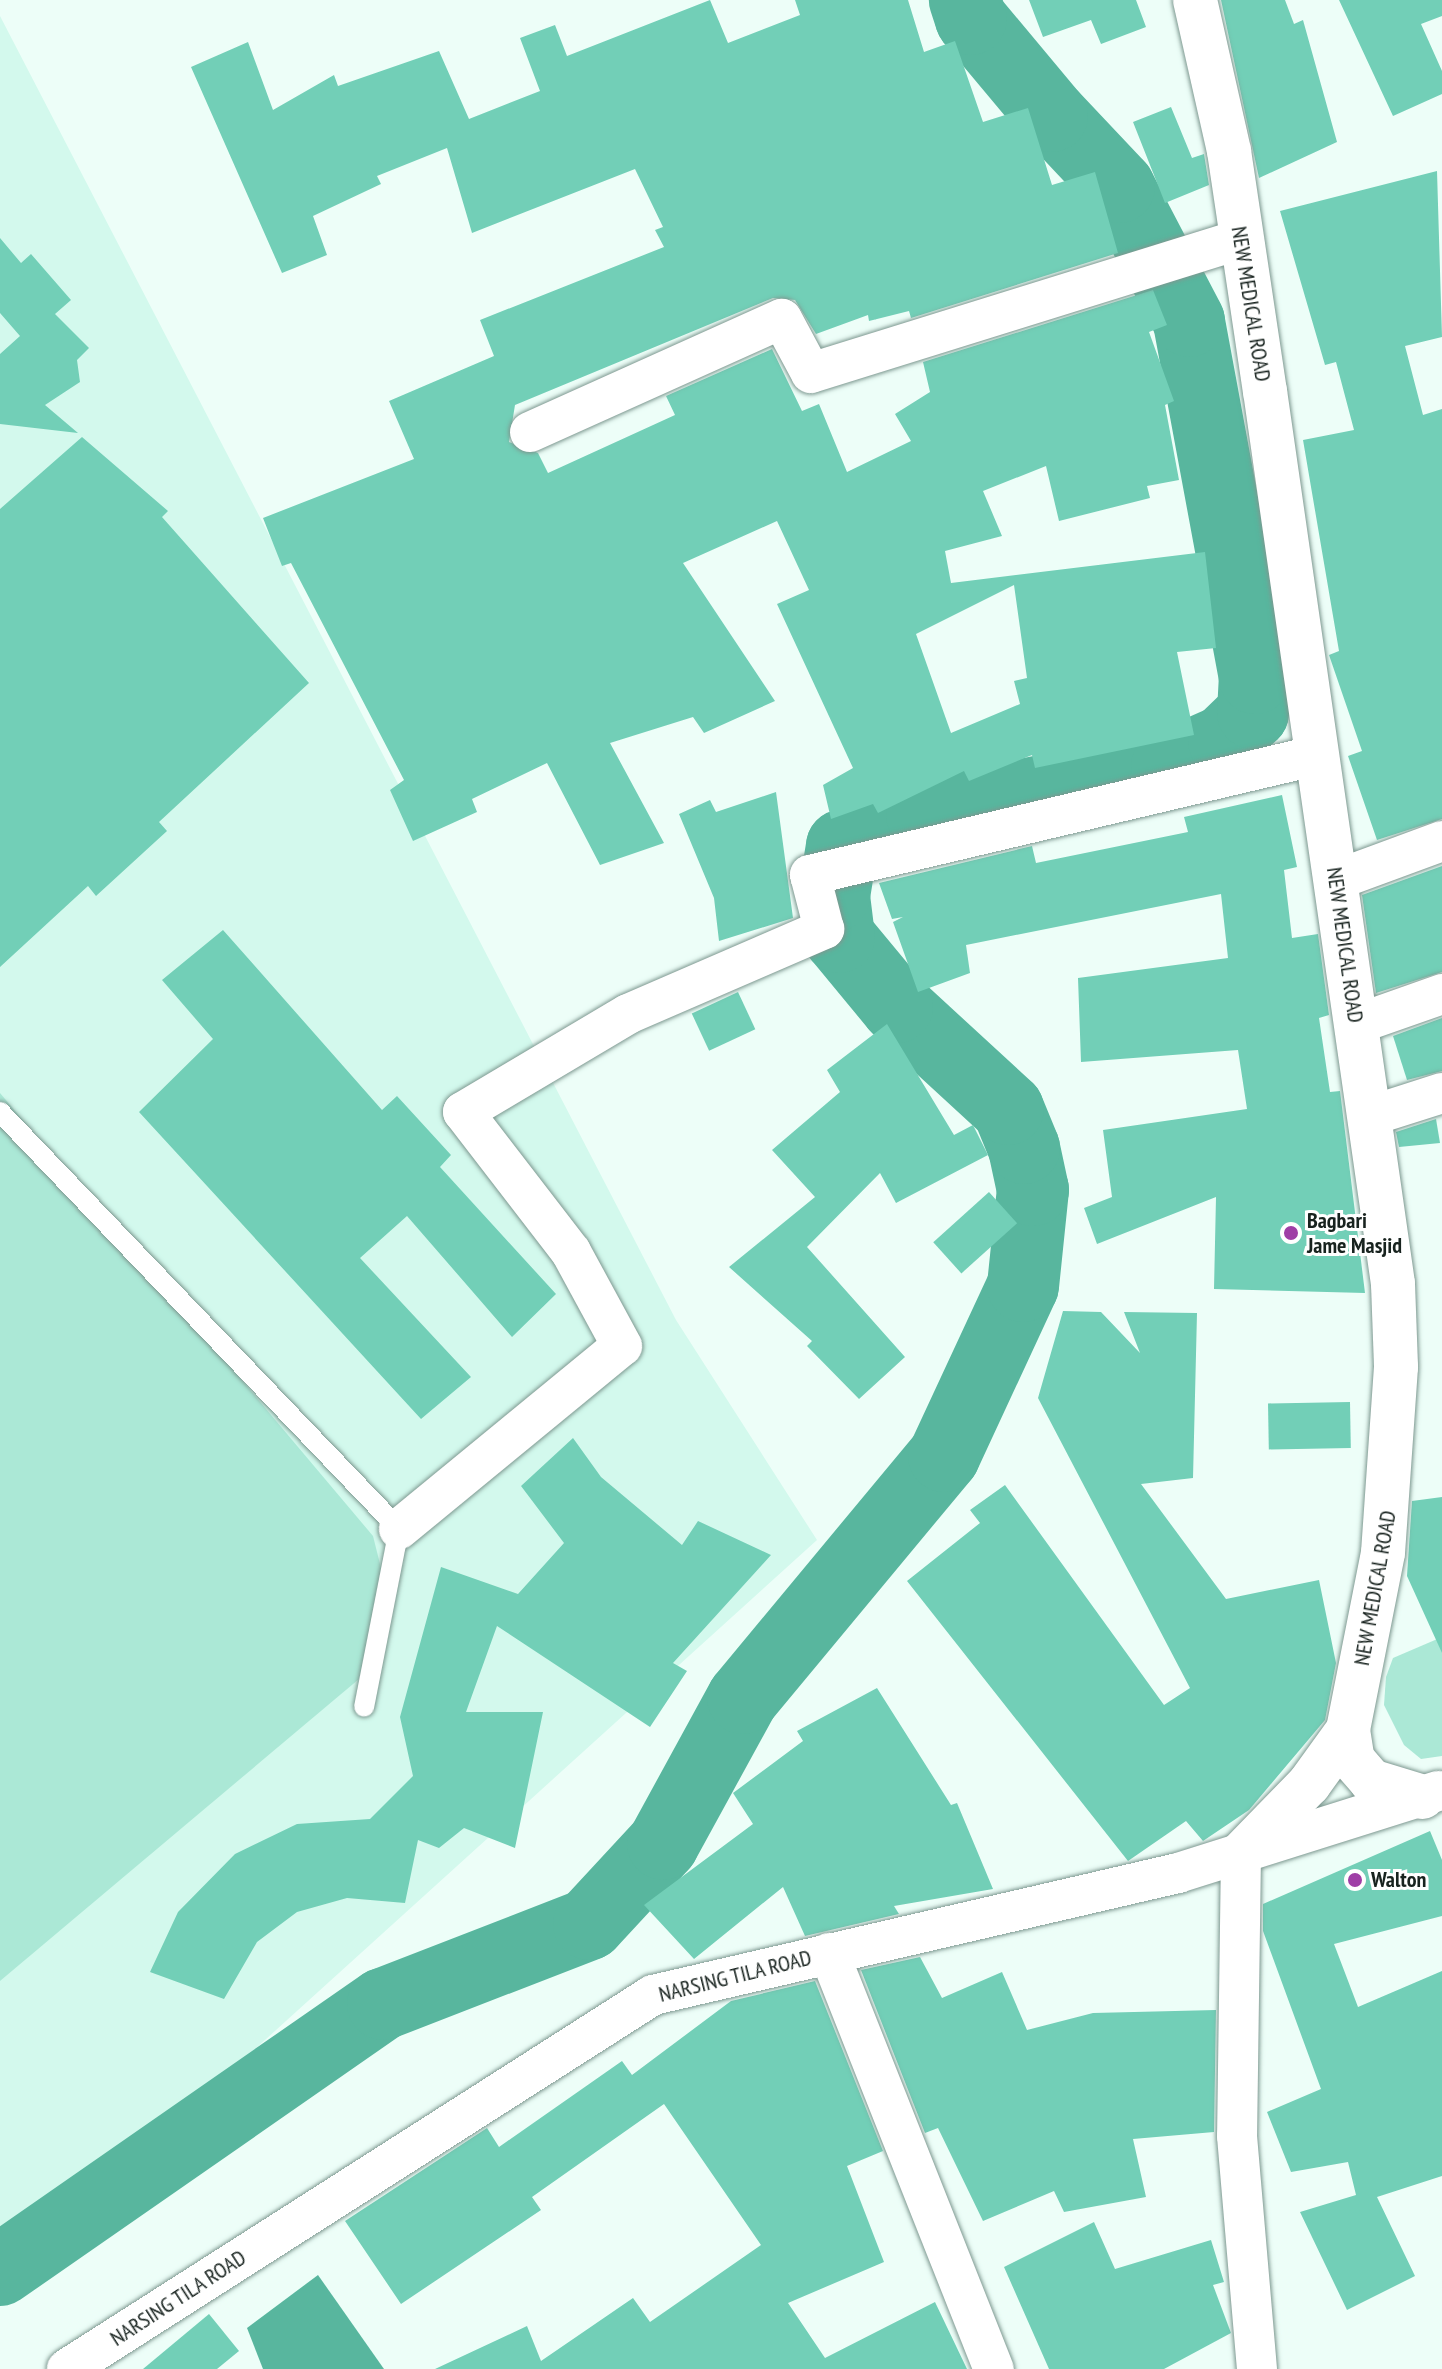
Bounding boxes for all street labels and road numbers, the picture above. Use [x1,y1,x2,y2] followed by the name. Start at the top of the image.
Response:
[1226,224,1276,384] street label: NEW MEDICAL ROAD
[1321,865,1369,1025] street label: NEW MEDICAL ROAD
[1348,1508,1402,1668] street label: NEW MEDICAL ROAD
[655,1944,815,2008] street label: NARSING TILA ROAD
[105,2244,251,2352] street label: NARSING TILA ROAD

